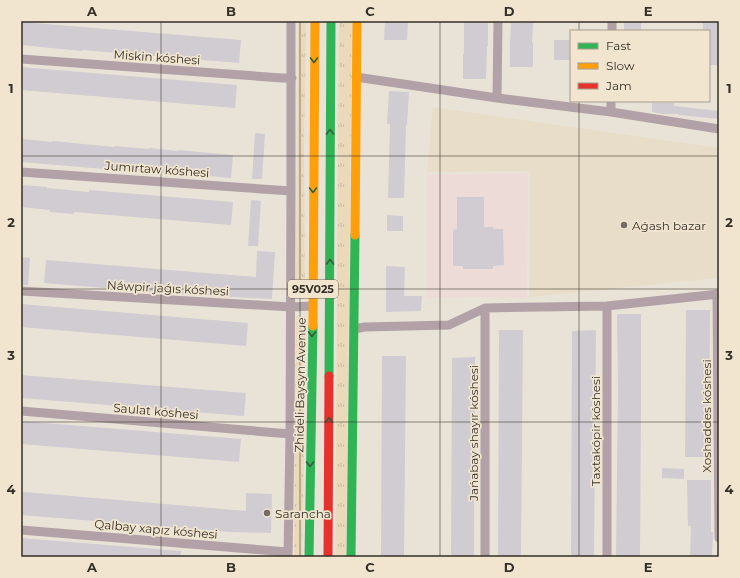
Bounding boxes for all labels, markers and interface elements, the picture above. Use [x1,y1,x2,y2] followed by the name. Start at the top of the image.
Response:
[86,3,98,19] text: A
[226,3,236,19] text: B
[365,3,375,19] text: C
[504,3,515,19] text: D
[644,3,653,19] text: E
[570,30,710,102] legend
[606,38,631,53] text: Fast
[113,46,201,68] street label: Miskin kóshesi
[310,57,318,63] one-way arrow
[606,58,635,73] text: Slow
[605,78,632,93] text: Jam
[8,80,14,96] text: 1
[726,80,732,96] text: 1
[326,129,334,135] one-way arrow
[103,158,210,180] street label: Jumırtaw kóshesi
[309,187,318,193] one-way arrow
[7,214,15,230] text: 2
[725,214,733,230] text: 2
[632,218,706,233] place label: Aǵash bazar
[619,220,629,230] marker: Aǵash bazar
[326,259,334,265] one-way arrow
[107,277,229,299] street label: Náwpir jaǵıs kóshesi
[288,280,338,298] road number: 95V025
[291,317,309,453] street label: Zhideli Baysyn Avenue
[308,331,316,337] one-way arrow
[6,347,15,363] text: 3
[724,347,733,363] text: 3
[699,359,714,473] street label: Xoshaddes kóshesi
[466,365,481,502] street label: Jańabay shayır kóshesi
[588,376,603,486] street label: Taxtakópir kóshesi
[113,400,199,422] street label: Saulat kóshesi
[325,417,333,423] one-way arrow
[306,461,314,467] one-way arrow
[7,481,16,497] text: 4
[725,481,734,497] text: 4
[275,506,331,521] place label: Sarancha
[262,508,272,518] marker: Sarancha
[94,516,218,542] street label: Qalbay xapız kóshesi
[86,559,98,575] text: A
[226,559,236,575] text: B
[365,559,375,575] text: C
[504,559,515,575] text: D
[644,559,653,575] text: E

